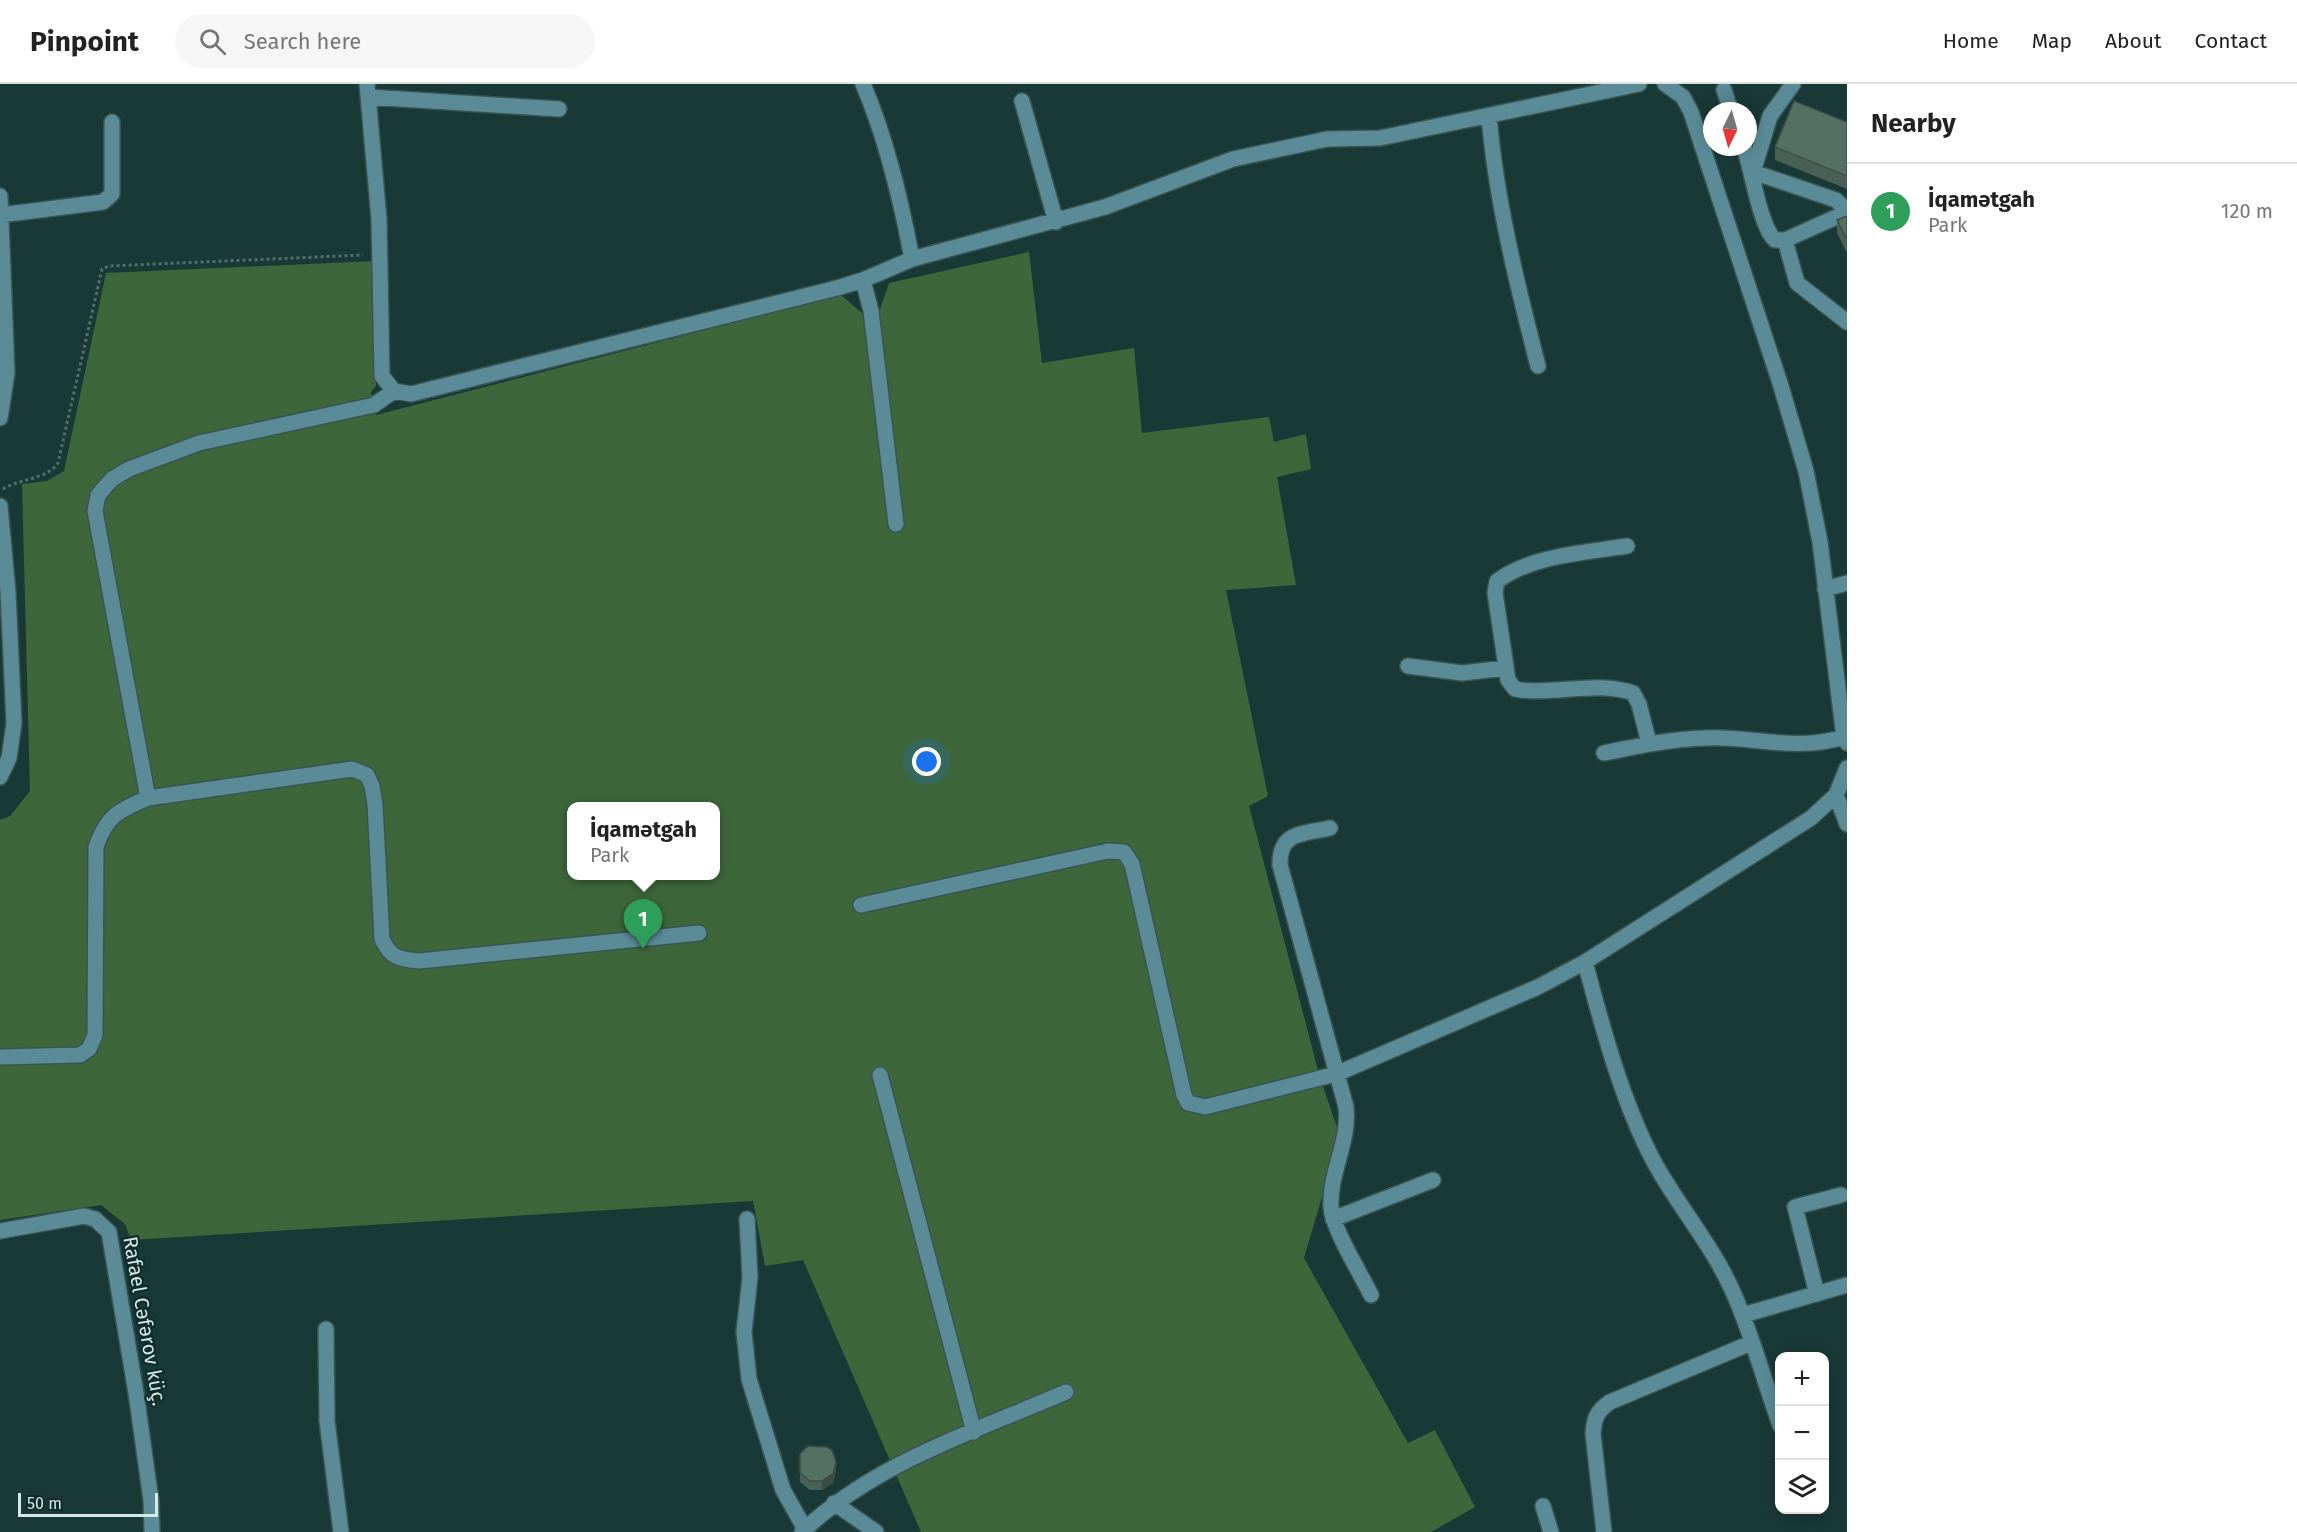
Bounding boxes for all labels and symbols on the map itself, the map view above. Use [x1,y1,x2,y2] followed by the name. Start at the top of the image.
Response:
[1703,102,1757,156] north arrow
[912,747,941,776] your location
[624,900,662,949] pin: 1
[117,1234,172,1408] street label: Rafael Cəfərov küç.
[18,1490,158,1518] scale bar

